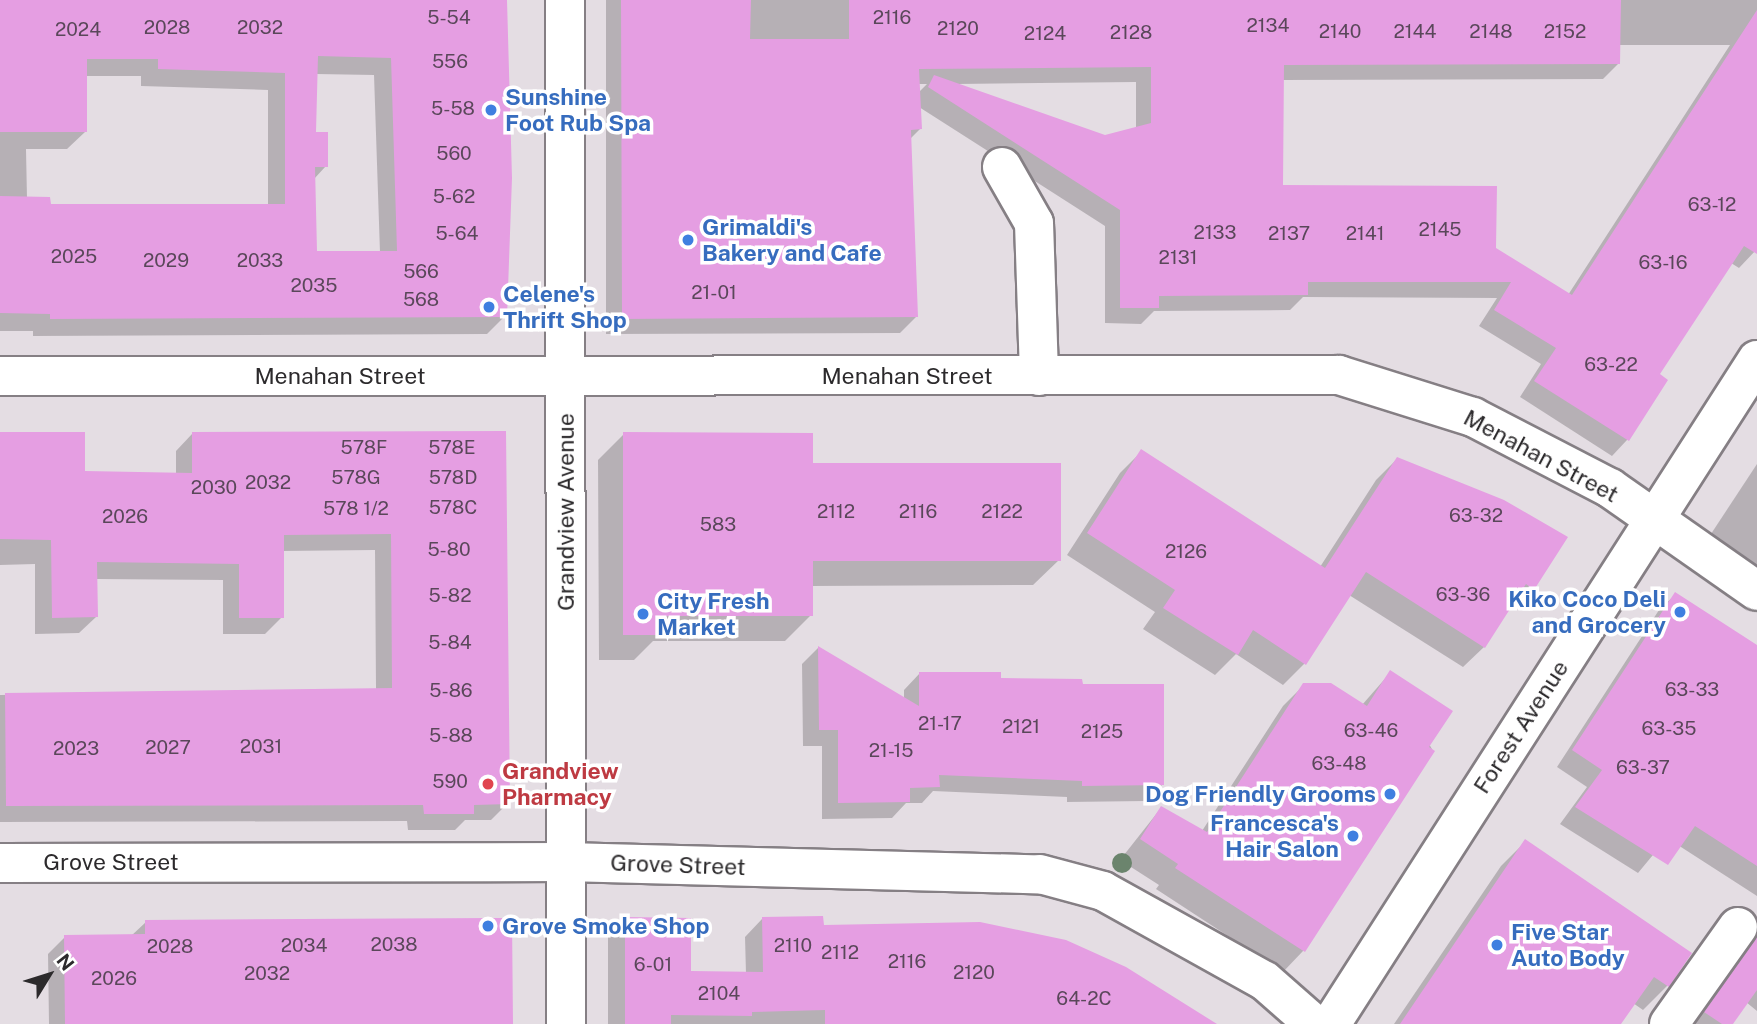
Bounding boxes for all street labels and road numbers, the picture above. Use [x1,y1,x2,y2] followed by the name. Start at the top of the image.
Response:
[254,362,426,390] street label: Menahan Street
[821,362,993,390] street label: Menahan Street
[1459,404,1623,508] street label: Menahan Street
[552,413,580,611] street label: Grandview Avenue
[1468,655,1574,799] street label: Forest Avenue
[43,848,179,876] street label: Grove Street
[610,849,746,881] street label: Grove Street

